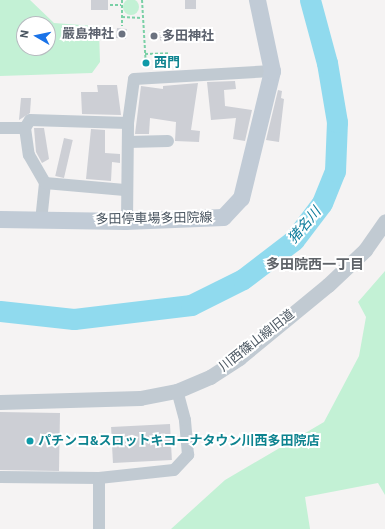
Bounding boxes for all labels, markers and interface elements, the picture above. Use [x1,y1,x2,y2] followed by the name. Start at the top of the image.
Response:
[16,16,56,56] north arrow
[62,26,114,42] place label: 嚴島神社
[162,28,214,44] place label: 多田神社
[18,29,32,39] text: N
[117,29,127,39] marker: 嚴島神社
[149,31,159,41] marker: 多田神社
[154,55,180,71] place label: 西門
[141,58,151,68] marker: 西門
[284,204,324,246] water label: 猪名川
[95,210,213,228] street label: 多田停車場多田院線
[266,256,364,272] district label: 多田院西一丁目
[216,307,298,375] street label: 川西篠山線旧道
[38,433,320,449] place label: パチンコ&スロットキコーナタウン川西多田院店
[25,436,35,446] marker: パチンコ&スロットキコーナタウン川西多田院店

